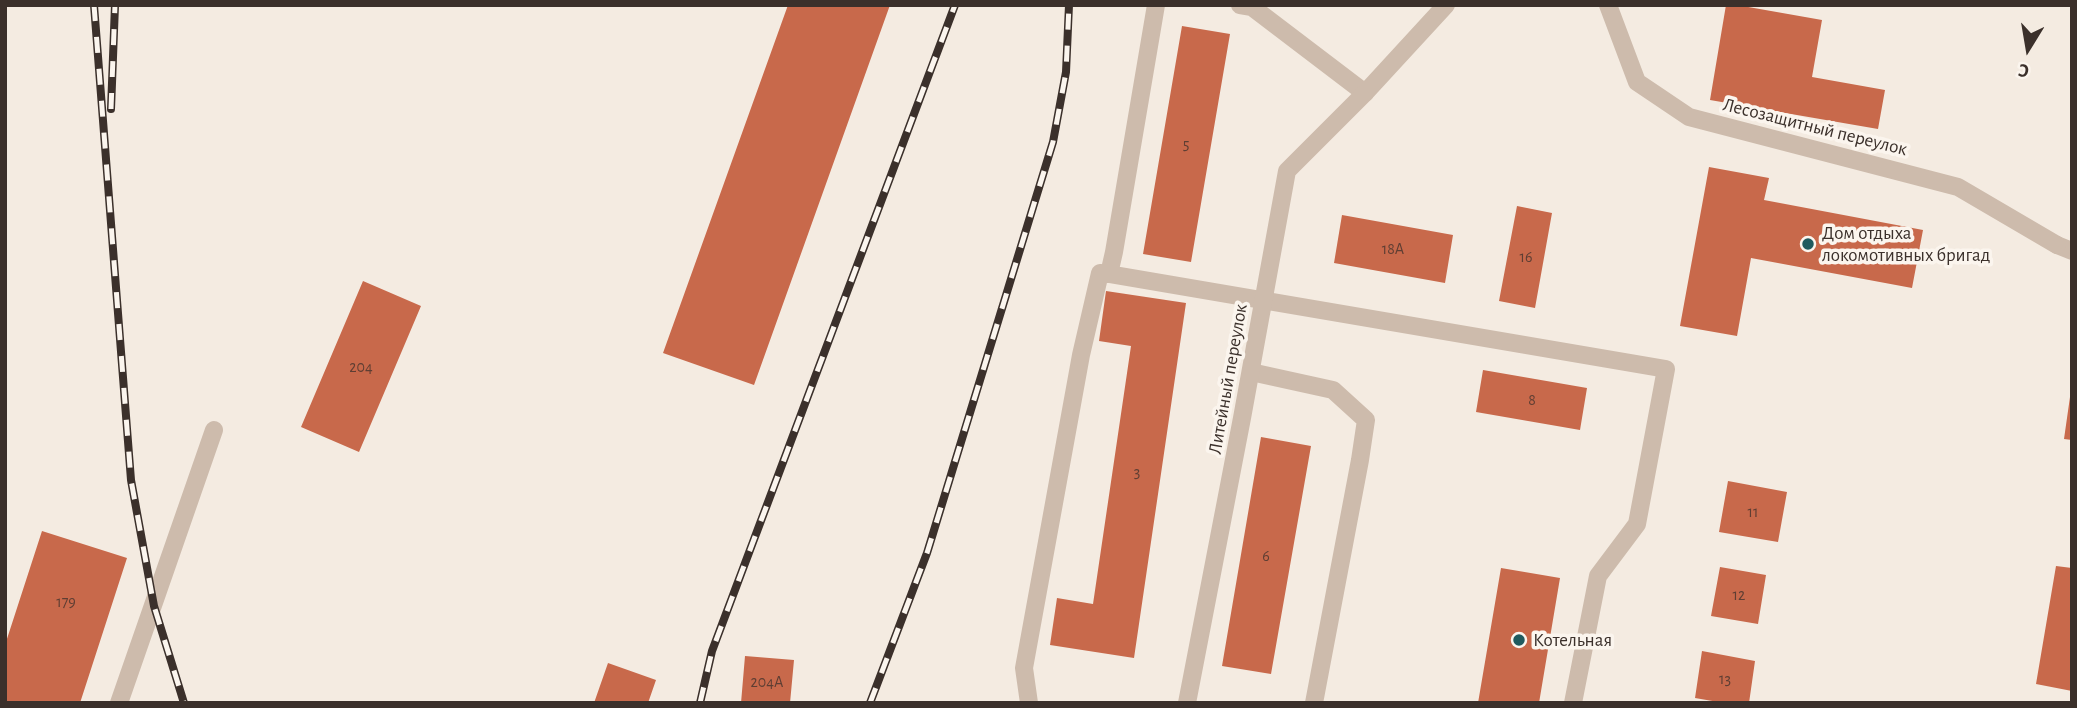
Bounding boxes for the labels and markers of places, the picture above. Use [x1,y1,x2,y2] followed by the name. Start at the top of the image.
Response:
[1822,222,1990,266] place label: Дом отдыха локомотивных бригад
[1800,236,1816,252] marker: Дом отдыха локомотивных бригад
[1533,629,1612,651] place label: Котельная
[1511,632,1527,648] marker: Котельная

